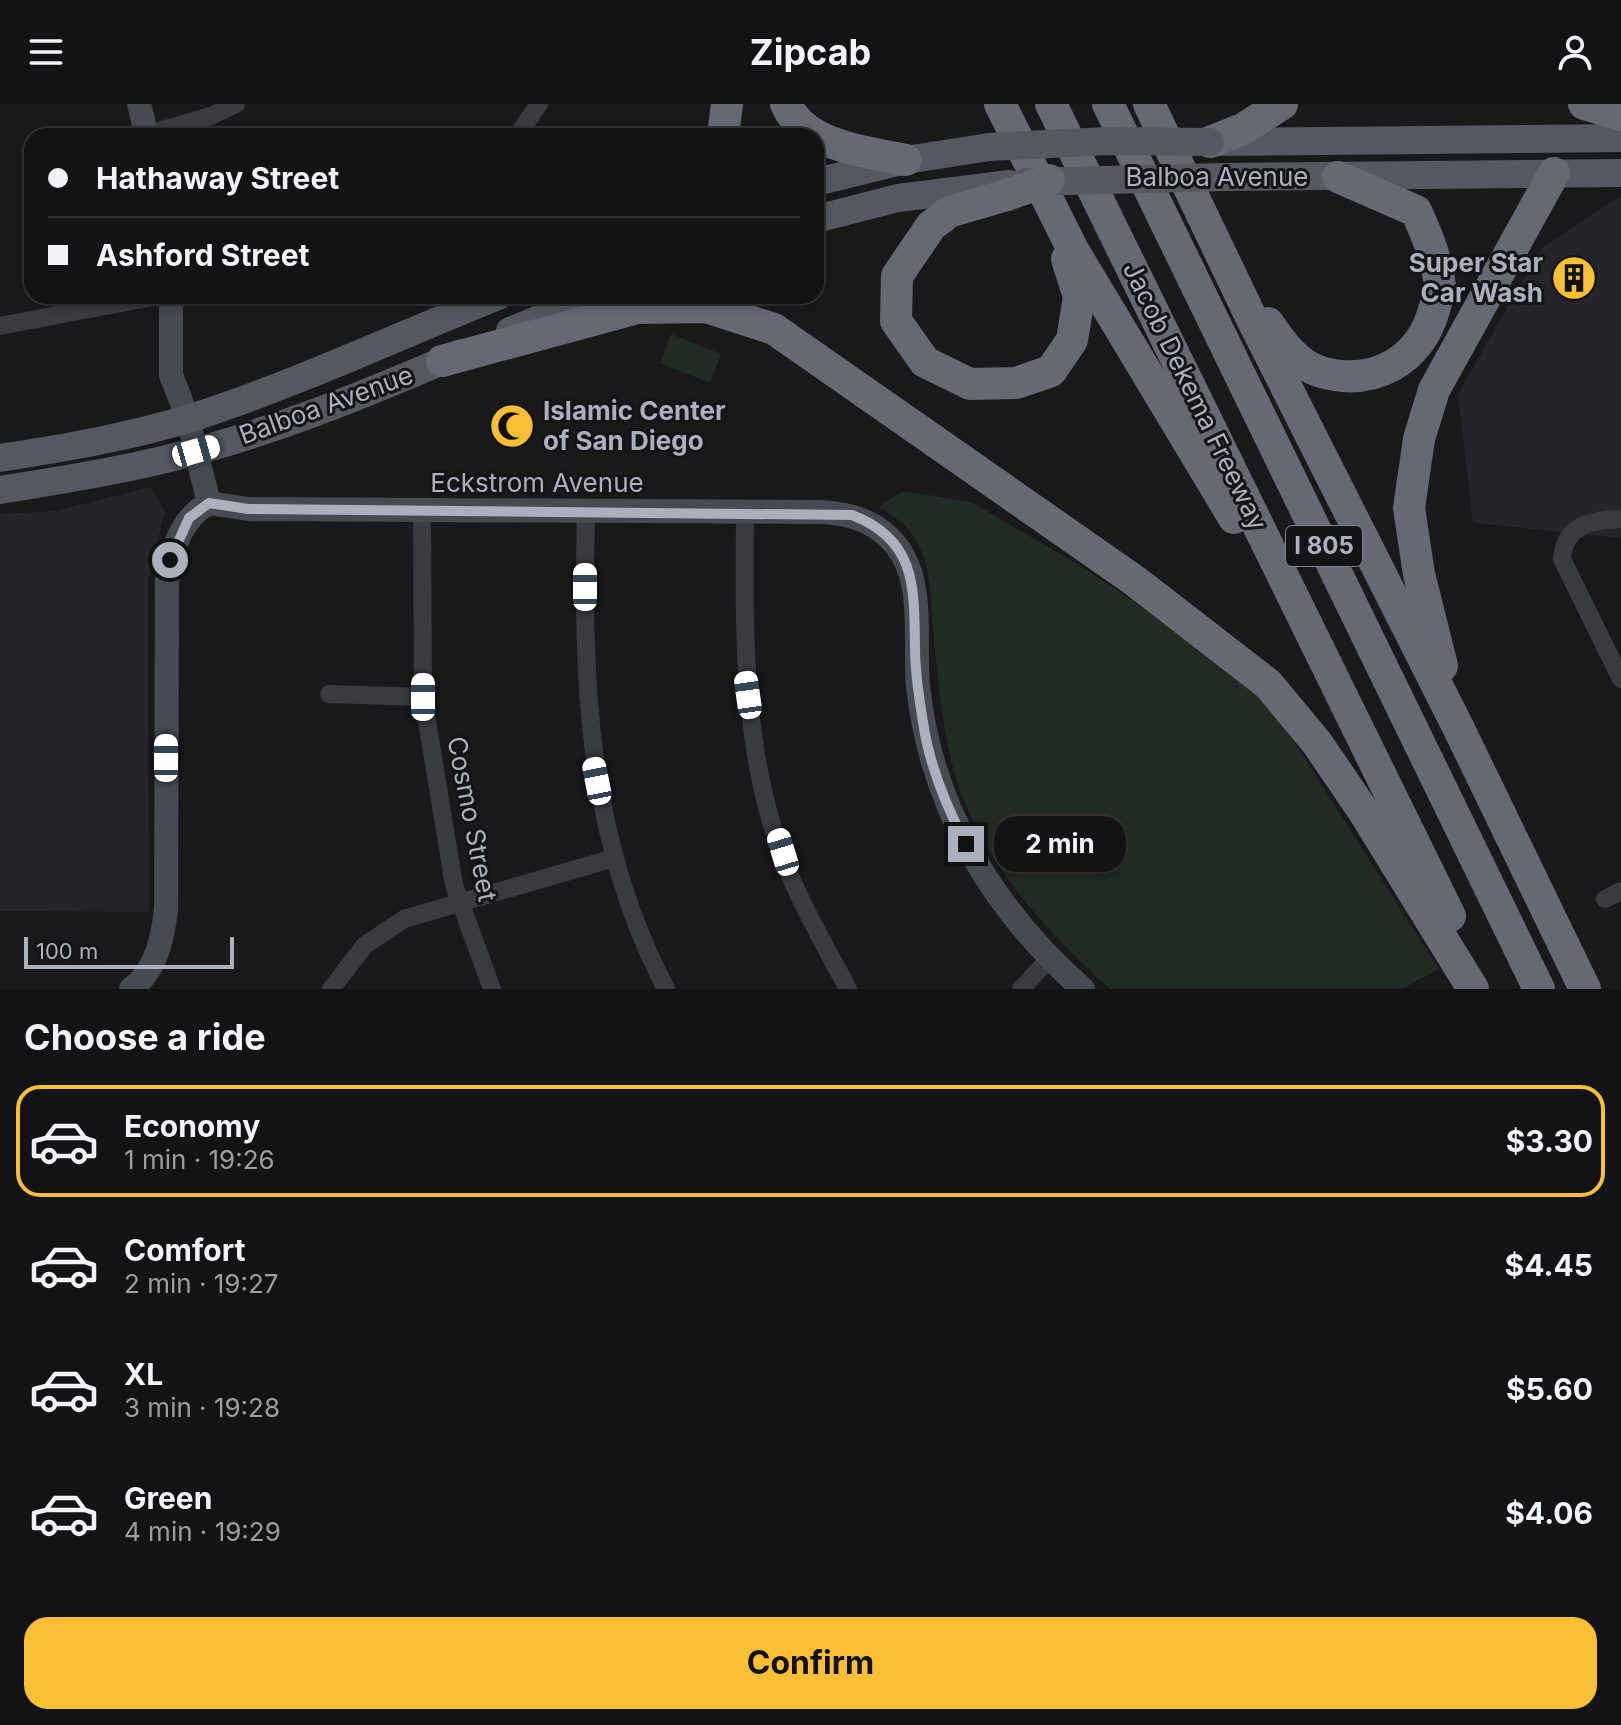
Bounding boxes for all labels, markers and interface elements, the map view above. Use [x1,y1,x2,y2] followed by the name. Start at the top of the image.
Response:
[24,30,68,74] icon: menu
[750,30,871,74] text: Zipcab
[1553,30,1597,74] icon: person
[96,160,339,196] text: Hathaway Street
[1126,161,1308,192] street label: Balboa Avenue
[96,237,310,273] text: Ashford Street
[1409,247,1543,308] place label: Super Star Car Wash
[1550,254,1598,302] building icon: Super Star Car Wash
[1117,257,1274,535] street label: Jacob Dekema Freeway
[235,359,417,450] street label: Balboa Avenue
[543,395,726,456] place label: Islamic Center of San Diego
[488,402,536,450] mosque icon: Islamic Center of San Diego
[170,433,222,469] car
[430,467,644,498] street label: Eckstrom Avenue
[1286,526,1362,566] road number: I 805
[152,542,188,578] route start
[573,563,597,611] car
[733,670,763,720] car
[411,673,435,721] car
[154,734,178,782] car
[441,734,504,904] street label: Cosmo Street
[581,755,613,807] car
[994,816,1126,872] callout: 2 min
[765,826,801,878] car
[948,826,984,862] route end
[1025,828,1095,859] text: 2 min
[24,933,234,969] scale bar
[36,938,98,964] text: 100 m
[24,1015,266,1059] text: Choose a ride
[28,1105,100,1177] icon: car
[124,1108,260,1144] text: Economy
[1506,1123,1593,1159] text: $3.30
[124,1144,275,1175] text: 1 min · 19:26
[28,1229,100,1301] icon: car
[124,1232,245,1268] text: Comfort
[1505,1247,1593,1283] text: $4.45
[124,1268,278,1299] text: 2 min · 19:27
[28,1353,100,1425] icon: car
[124,1356,163,1392] text: XL
[1506,1371,1593,1407] text: $5.60
[124,1392,280,1423] text: 3 min · 19:28
[28,1477,100,1549] icon: car
[124,1480,212,1516] text: Green
[1505,1495,1593,1531] text: $4.06
[124,1516,281,1547] text: 4 min · 19:29
[24,1617,1597,1709] button: Confirm

